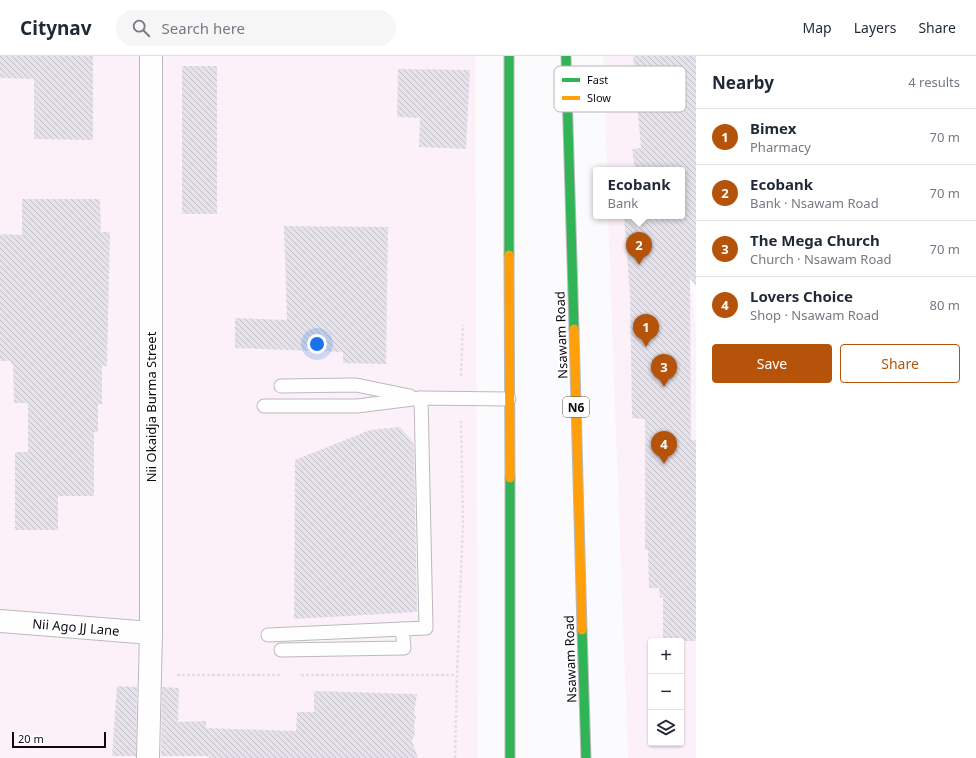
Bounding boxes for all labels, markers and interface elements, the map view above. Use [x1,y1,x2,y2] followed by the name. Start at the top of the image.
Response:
[116,10,396,46] search box
[20,15,92,41] text: Citynav
[130,17,152,39] icon: search
[162,18,245,38] text: Search here
[803,18,832,37] text: Map
[854,18,896,37] text: Layers
[918,18,956,37] text: Share
[554,66,686,112] legend
[712,71,774,94] text: Nearby
[587,72,608,87] text: Fast
[908,73,960,91] text: 4 results
[587,90,611,105] text: Slow
[750,118,796,138] text: Bimex
[721,128,729,146] text: 1
[930,128,960,146] text: 70 m
[750,138,811,156] text: Pharmacy
[593,167,685,219] popup
[607,174,671,194] text: Ecobank
[750,174,813,194] text: Ecobank
[721,184,729,202] text: 2
[930,184,960,202] text: 70 m
[607,194,638,212] text: Bank
[750,194,879,212] text: Bank · Nsawam Road
[750,230,880,250] text: The Mega Church
[626,232,652,265] pin: 2
[721,240,729,258] text: 3
[930,240,960,258] text: 70 m
[750,250,892,268] text: Church · Nsawam Road
[750,286,853,306] text: Lovers Choice
[550,291,572,379] street label: Nsawam Road
[721,296,729,314] text: 4
[930,296,960,314] text: 80 m
[750,306,879,324] text: Shop · Nsawam Road
[633,314,659,347] pin: 1
[142,331,160,482] street label: Nii Okaidja Burma Street
[307,334,327,354] your location
[712,344,832,383] button: Save
[840,344,960,383] button: Share
[651,354,677,387] pin: 3
[563,397,589,417] road number: N6
[651,431,677,464] pin: 4
[32,614,120,640] street label: Nii Ago JJ Lane
[559,615,581,703] street label: Nsawam Road
[648,638,684,746] map controls
[648,638,684,674] button: +
[648,674,684,710] button: −
[648,710,684,746] button: layers
[12,730,106,749] scale bar
[18,731,44,746] text: 20 m

